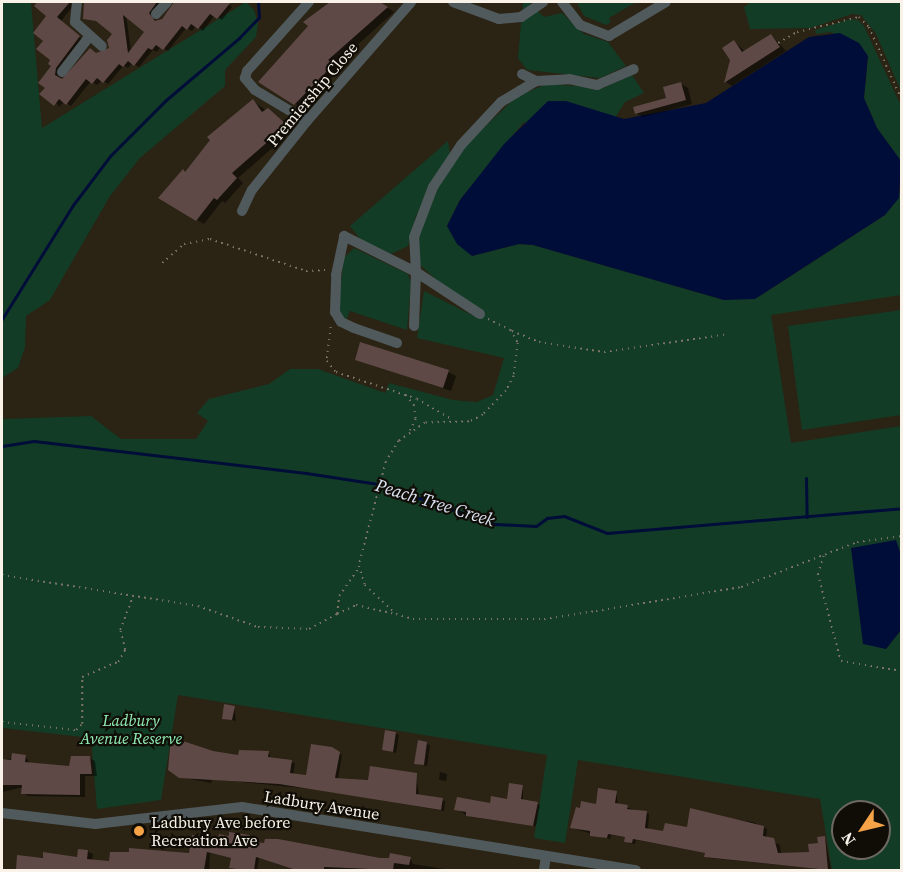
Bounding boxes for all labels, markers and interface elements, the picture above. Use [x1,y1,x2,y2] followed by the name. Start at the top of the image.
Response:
[263,38,361,150] street label: Premiership Close
[373,475,497,531] water label: Peach Tree Creek
[80,710,182,748] park label: Ladbury Avenue Reserve
[263,786,381,824] street label: Ladbury Avenue
[831,800,891,860] north arrow
[151,812,291,850] place label: Ladbury Ave before Recreation Ave
[132,824,146,838] marker: Ladbury Ave before Recreation Ave
[836,828,860,850] text: N

